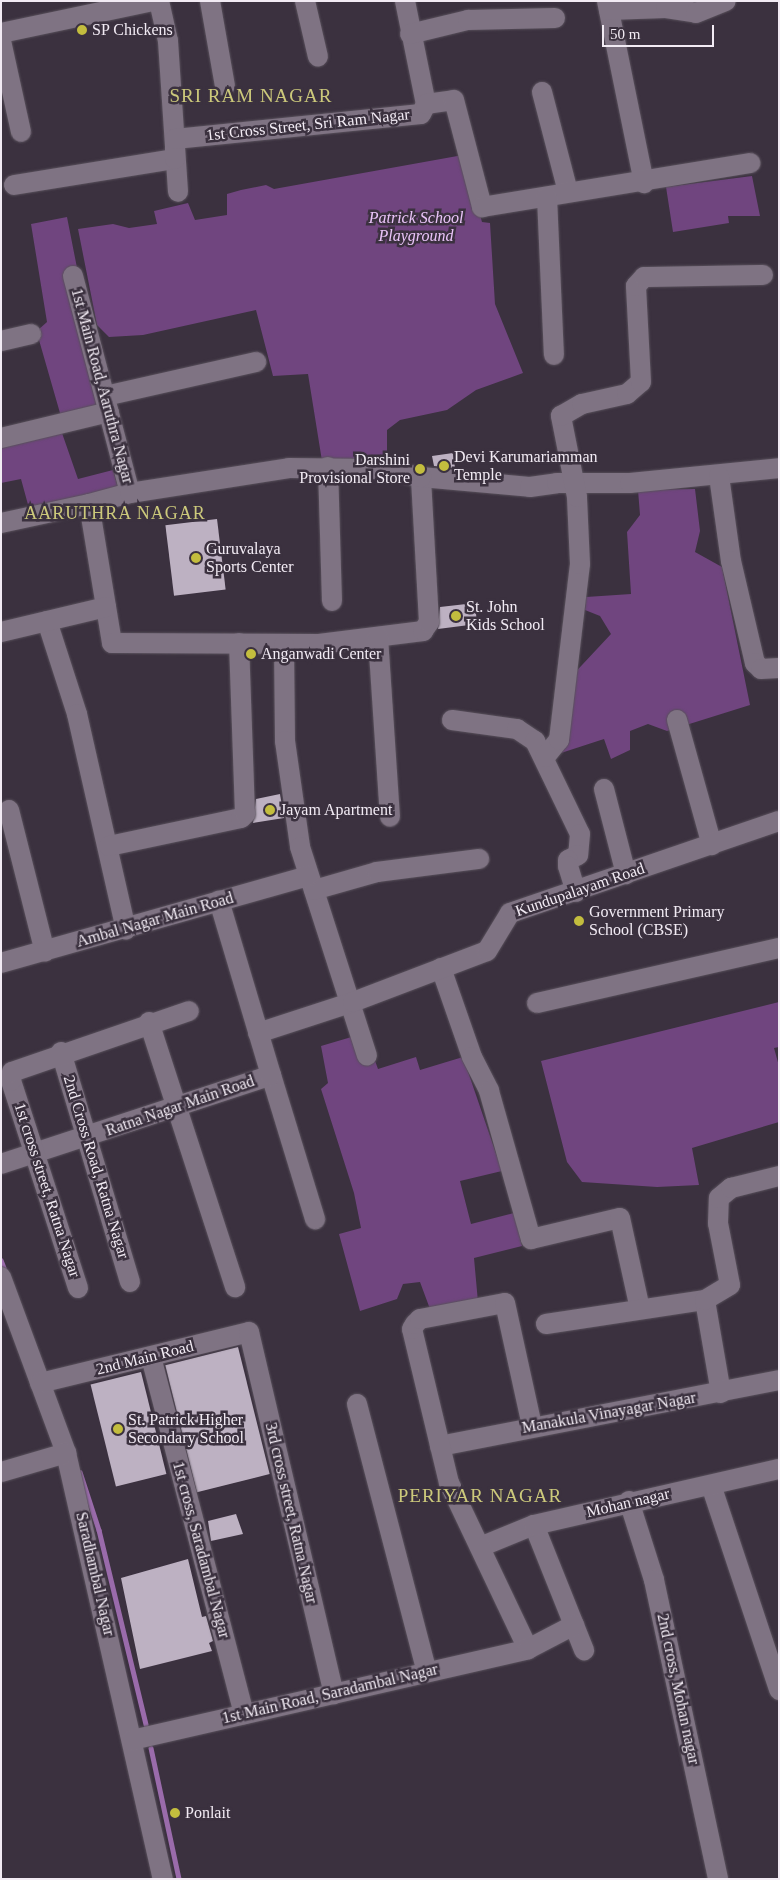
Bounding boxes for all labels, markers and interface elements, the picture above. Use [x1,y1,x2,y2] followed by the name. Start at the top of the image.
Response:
[605,15,718,47] scale bar
[92,20,173,40] place label: SP Chickens
[76,24,88,36] marker: SP Chickens
[610,26,640,42] text: 50 m
[168,85,334,107] district label: SRI RAM NAGAR
[205,105,411,145] street label: 1st Cross Street, Sri Ram Nagar
[369,208,463,246] park label: Patrick School Playground
[67,286,137,486] street label: 1st Main Road, Aaruthra Nagar
[454,447,598,485] place label: Devi Karumariamman Temple
[299,450,410,488] place label: Darshini Provisional Store
[438,460,450,472] marker: Devi Karumariamman Temple
[414,463,426,475] marker: Darshini Provisional Store
[22,502,208,524] district label: AARUTHRA NAGAR
[206,539,294,577] place label: Guruvalaya Sports Center
[190,552,202,564] marker: Guruvalaya Sports Center
[466,597,545,635] place label: St. John Kids School
[450,610,462,622] marker: St. John Kids School
[261,644,381,664] place label: Anganwadi Center
[245,648,257,660] marker: Anganwadi Center
[280,800,393,820] place label: Jayam Apartment
[264,804,276,816] marker: Jayam Apartment
[513,859,647,921] street label: Kundupalayam Road
[74,888,236,952] street label: Ambal Nagar Main Road
[589,902,725,940] place label: Government Primary School (CBSE)
[573,915,585,927] marker: Government Primary School (CBSE)
[103,1072,257,1140] street label: Ratna Nagar Main Road
[59,1073,133,1261] street label: 2nd Cross Road, Ratna Nagar
[10,1100,84,1280] street label: 1st cross street, Ratna Nagar
[94,1337,196,1379] street label: 2nd Main Road
[520,1388,698,1438] street label: Manakula Vinayagar Nagar
[128,1410,244,1448] place label: St. Patrick Higher Secondary School
[261,1421,321,1605] street label: 3rd cross street, Ratna Nagar
[112,1423,124,1435] marker: St. Patrick Higher Secondary School
[168,1460,234,1640] street label: 1st cross, Saradambal Nagar
[584,1484,672,1522] street label: Mohan nagar
[396,1485,564,1507] district label: PERIYAR NAGAR
[71,1510,119,1638] street label: Saradhambal Nagar
[653,1612,703,1766] street label: 2nd cross, Mohan nagar
[220,1660,440,1728] street label: 1st Main Road, Saradambal Nagar
[185,1803,230,1823] place label: Ponlait
[169,1807,181,1819] marker: Ponlait

